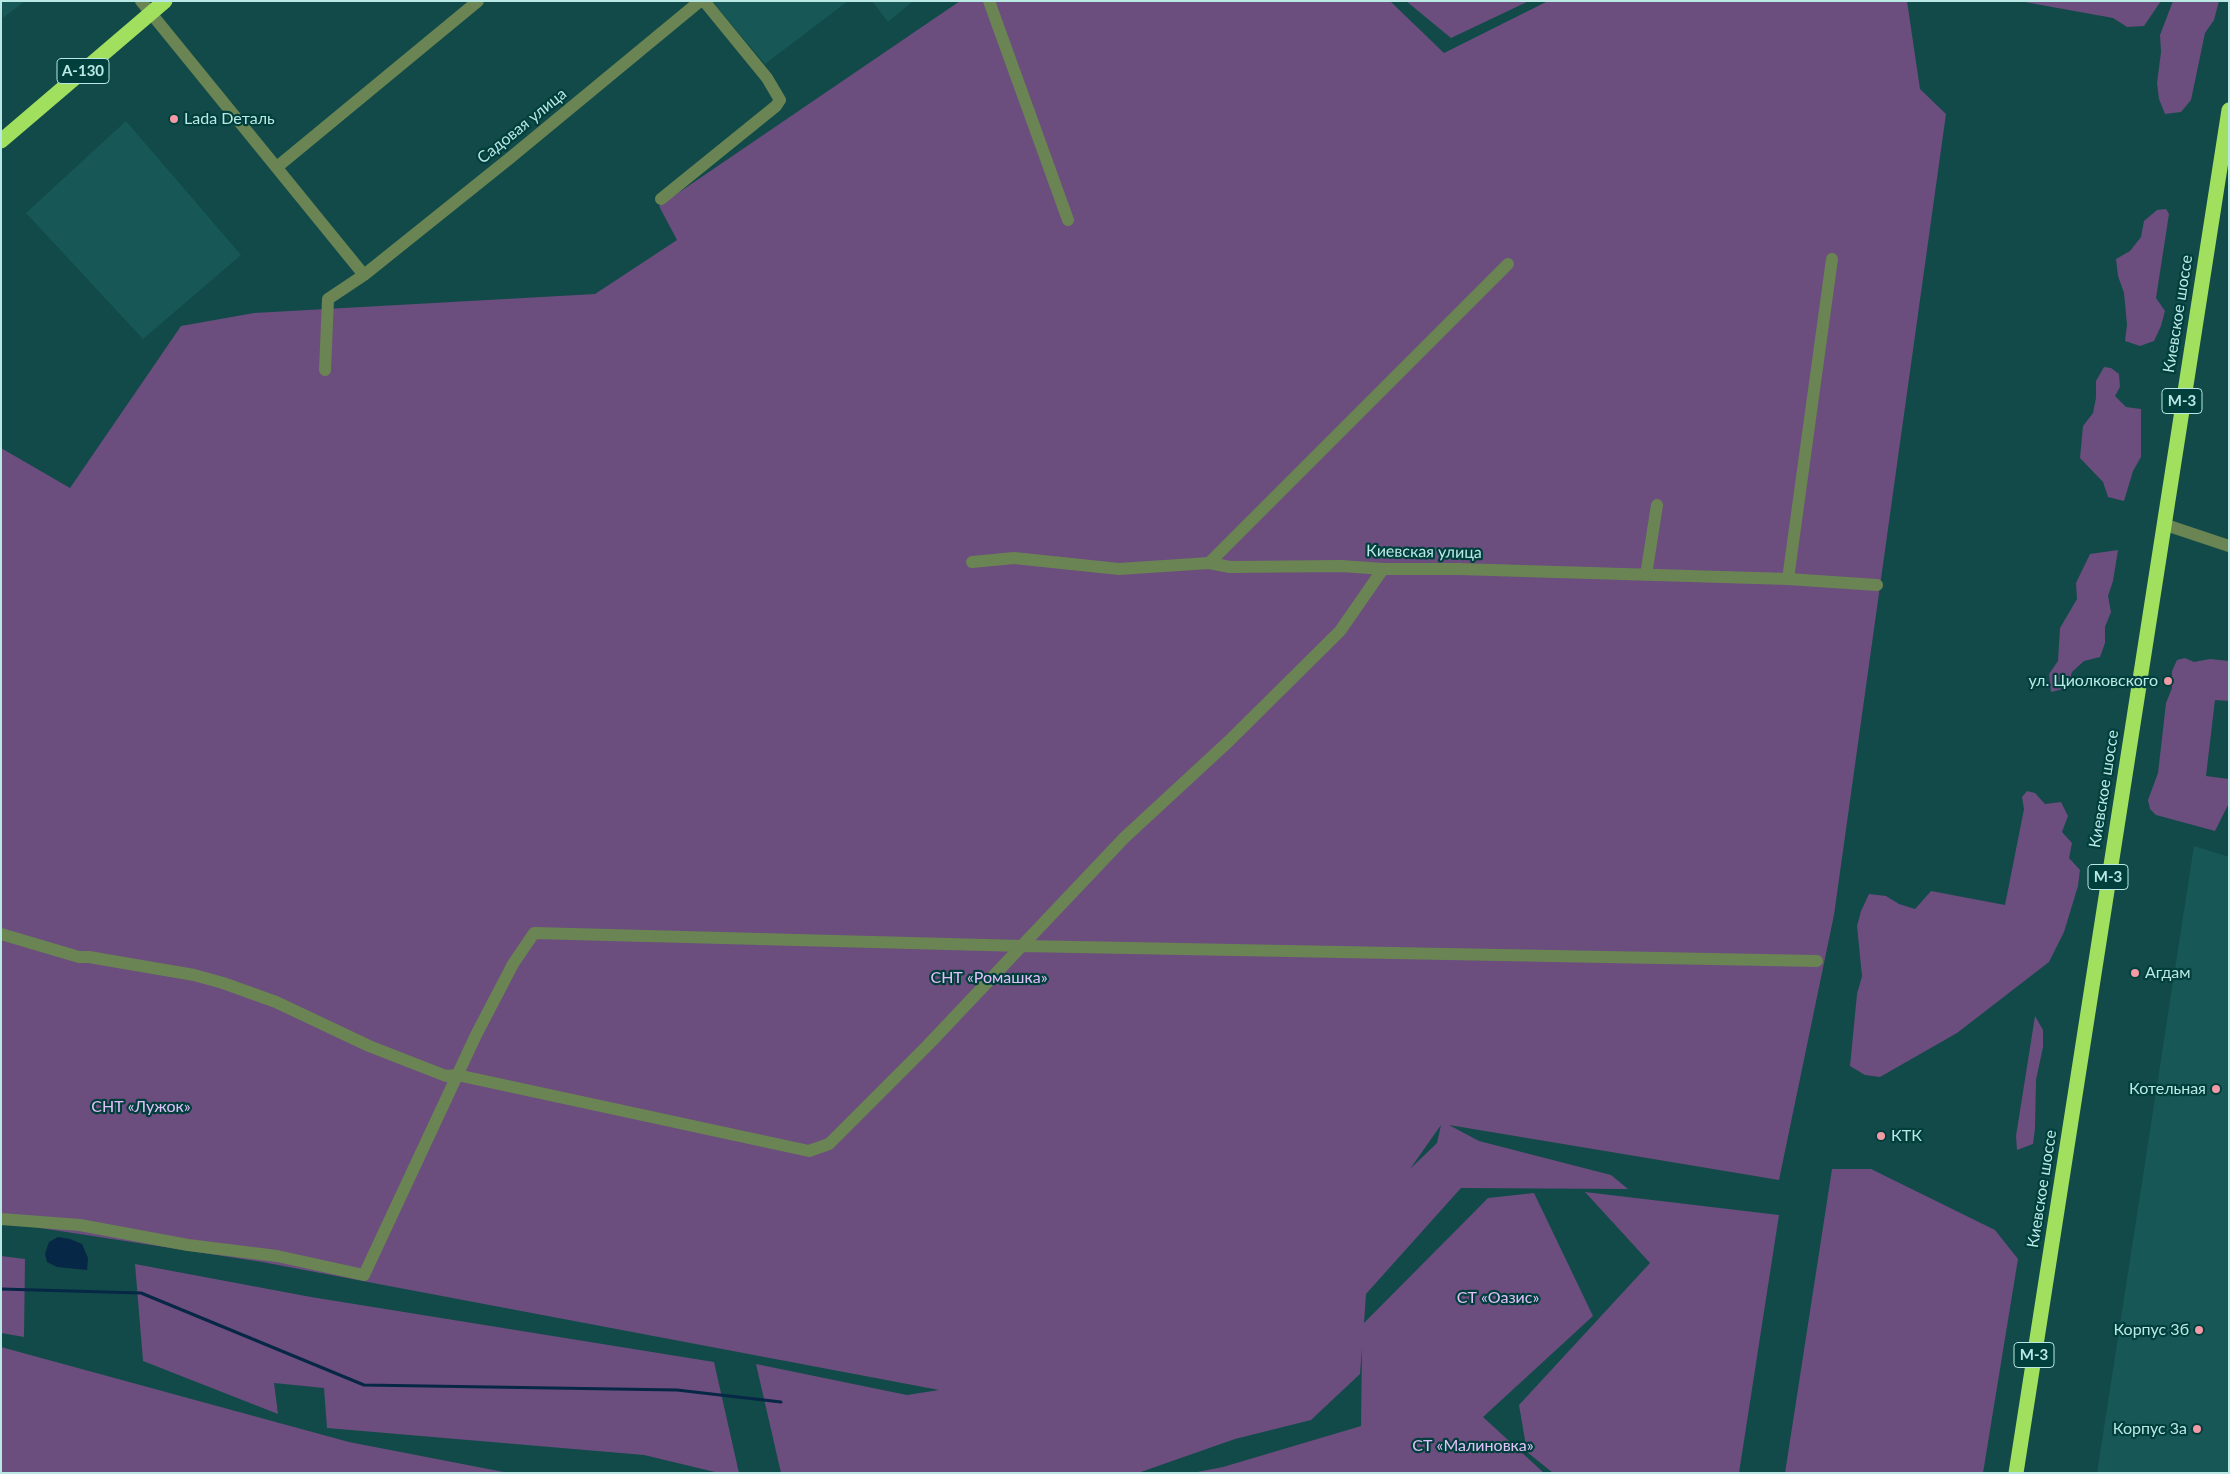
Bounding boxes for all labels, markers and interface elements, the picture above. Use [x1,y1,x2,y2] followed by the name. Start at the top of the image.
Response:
[57,58,109,84] road number: А-130
[474,84,570,168] street label: Садовая улица
[184,109,275,129] place label: Lada Dеталь
[168,113,180,125] marker: Lada Dеталь
[2159,254,2197,374] street label: Киевское шоссе
[2162,388,2202,414] road number: М-3
[1366,541,1482,563] street label: Киевская улица
[2029,671,2158,691] place label: ул. Циолковского
[2162,675,2174,687] marker: ул. Циолковского
[2085,729,2123,849] street label: Киевское шоссе
[2088,864,2128,890] road number: М-3
[2145,963,2191,983] place label: Агдам
[2129,967,2141,979] marker: Агдам
[930,968,1048,988] park label: СНТ «Ромашка»
[2129,1079,2206,1099] place label: Котельная
[2210,1083,2222,1095] marker: Котельная
[91,1097,191,1117] park label: СНТ «Лужок»
[1891,1126,1922,1146] place label: КТК
[2023,1129,2061,1249] street label: Киевское шоссе
[1875,1130,1887,1142] marker: КТК
[1457,1288,1539,1308] park label: СТ «Оазис»
[2113,1320,2189,1340] place label: Корпус 3б
[2193,1324,2205,1336] marker: Корпус 3б
[2014,1342,2054,1368] road number: М-3
[2113,1419,2187,1439] place label: Корпус 3a
[2191,1423,2203,1435] marker: Корпус 3a
[1412,1436,1534,1456] park label: СТ «Малиновка»

